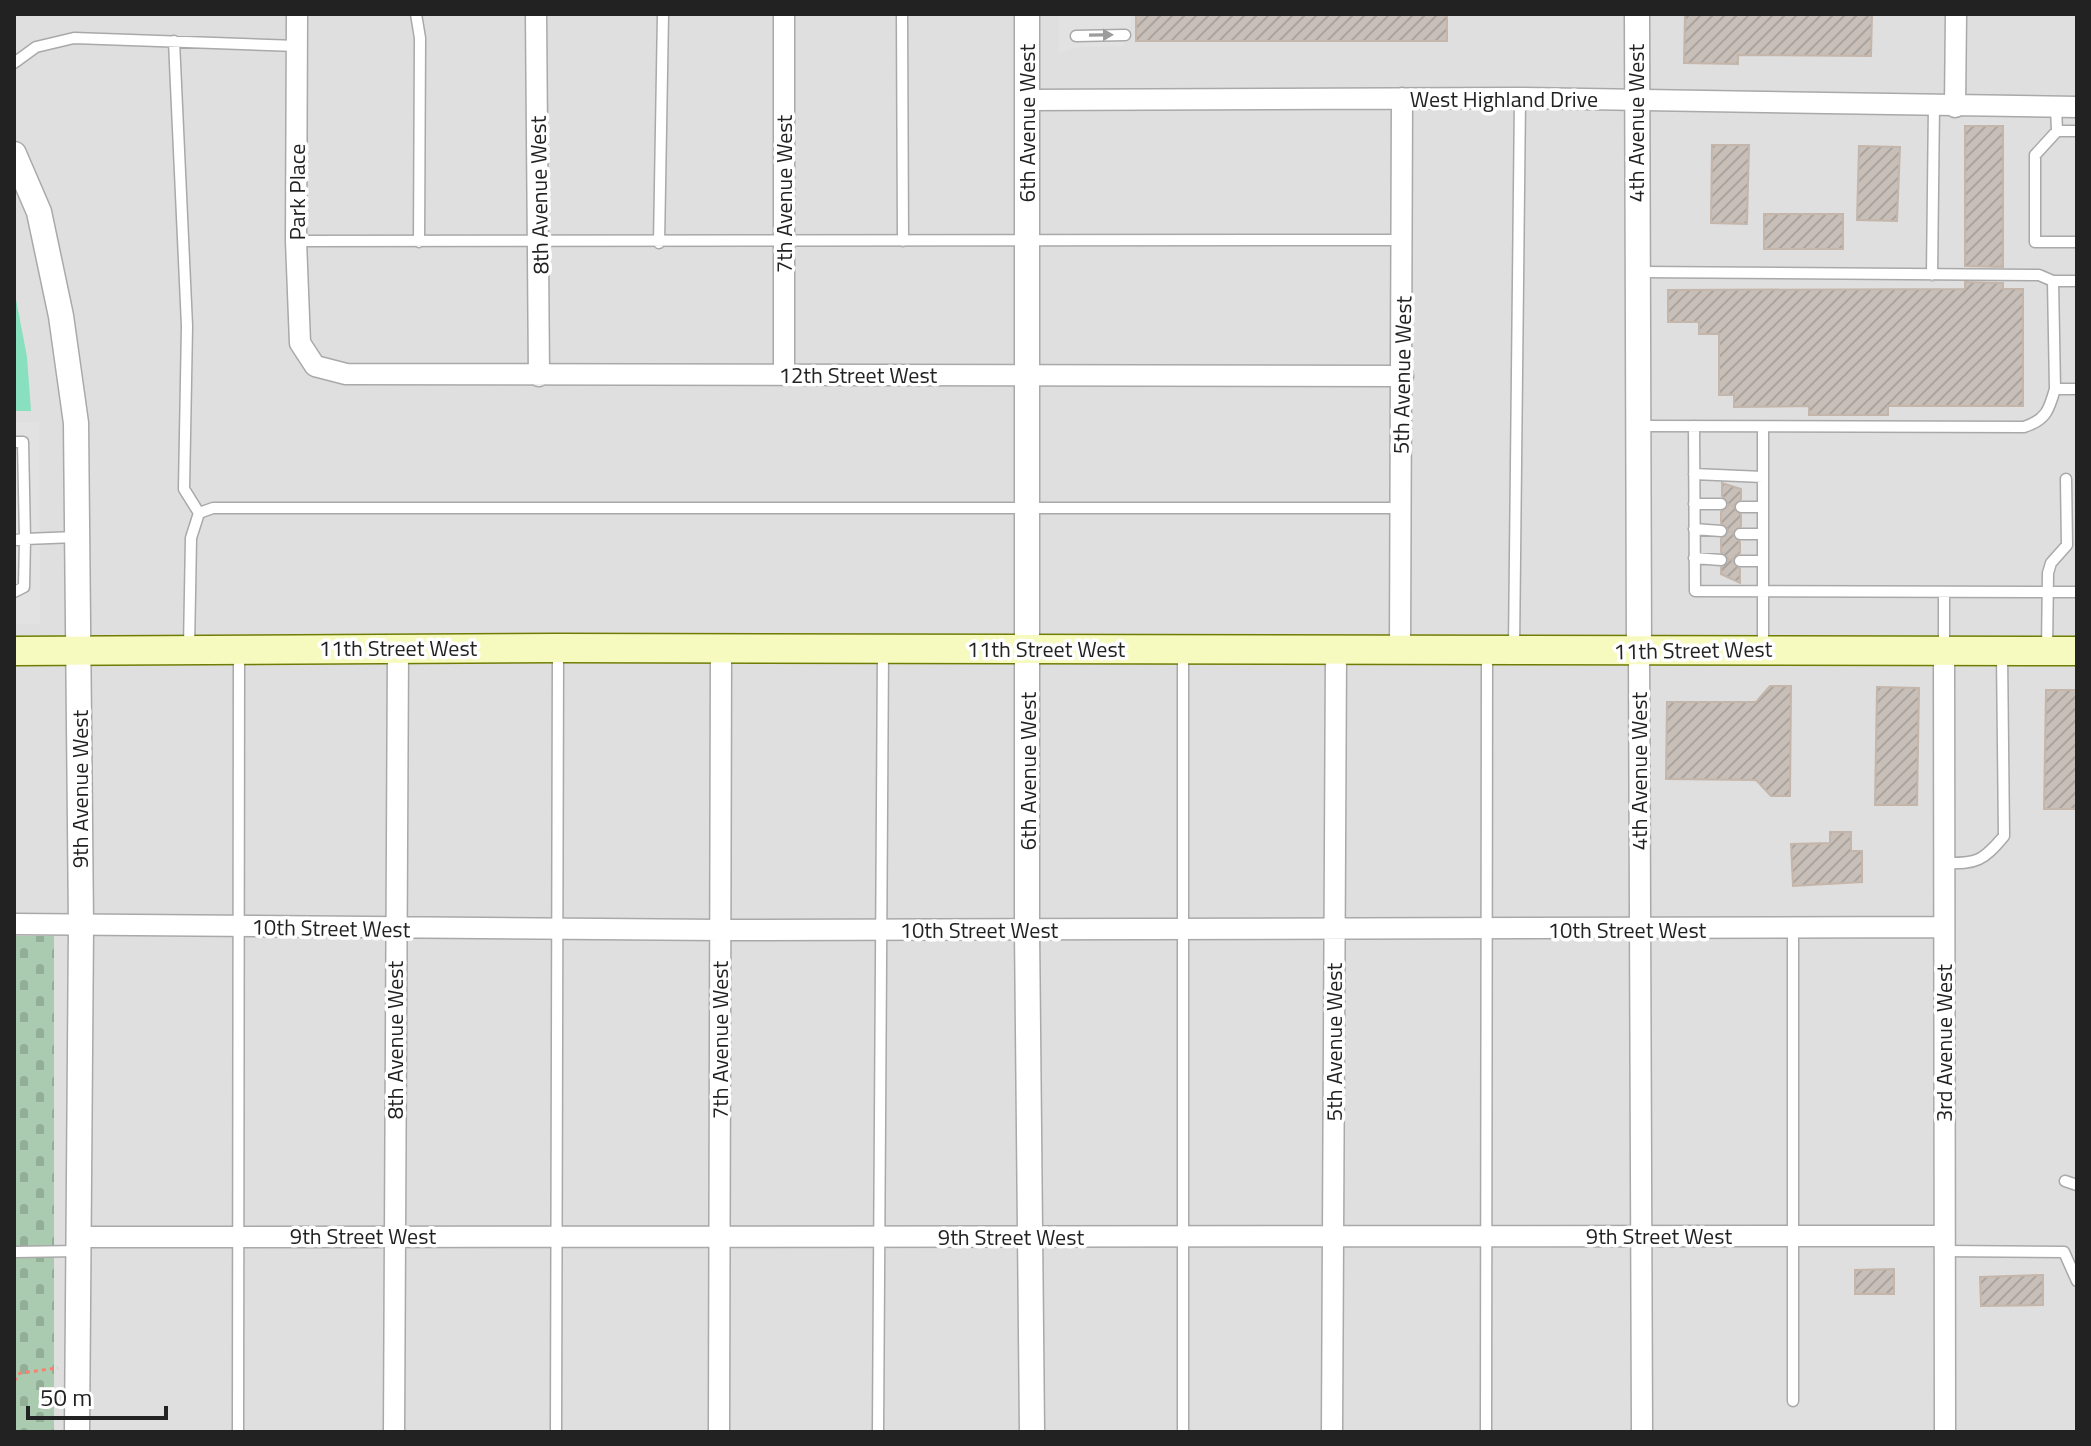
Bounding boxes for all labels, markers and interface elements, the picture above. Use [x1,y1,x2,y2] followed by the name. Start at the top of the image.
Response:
[1089,29,1114,42] one-way arrow
[1010,43,1044,202] street label: 6th Avenue West
[1619,43,1653,202] street label: 4th Avenue West
[1410,82,1598,116] street label: West Highland Drive
[767,114,801,273] street label: 7th Avenue West
[521,115,557,275] street label: 8th Avenue West
[280,144,314,240] street label: Park Place
[1384,295,1420,455] street label: 5th Avenue West
[779,358,938,392] street label: 12th Street West
[319,631,478,665] street label: 11th Street West
[967,632,1126,666] street label: 11th Street West
[1613,632,1773,668] street label: 11th Street West
[1011,691,1045,850] street label: 6th Avenue West
[1622,691,1656,850] street label: 4th Avenue West
[63,709,97,868] street label: 9th Avenue West
[251,910,411,946] street label: 10th Street West
[900,913,1059,947] street label: 10th Street West
[1548,913,1707,947] street label: 10th Street West
[378,960,412,1119] street label: 8th Avenue West
[703,960,737,1119] street label: 7th Avenue West
[1317,962,1351,1121] street label: 5th Avenue West
[1927,964,1961,1122] street label: 3rd Avenue West
[290,1219,436,1253] street label: 9th Street West
[1586,1219,1732,1253] street label: 9th Street West
[938,1220,1084,1254] street label: 9th Street West
[28,1370,166,1420] scale bar
[40,1379,92,1415] text: 50 m

